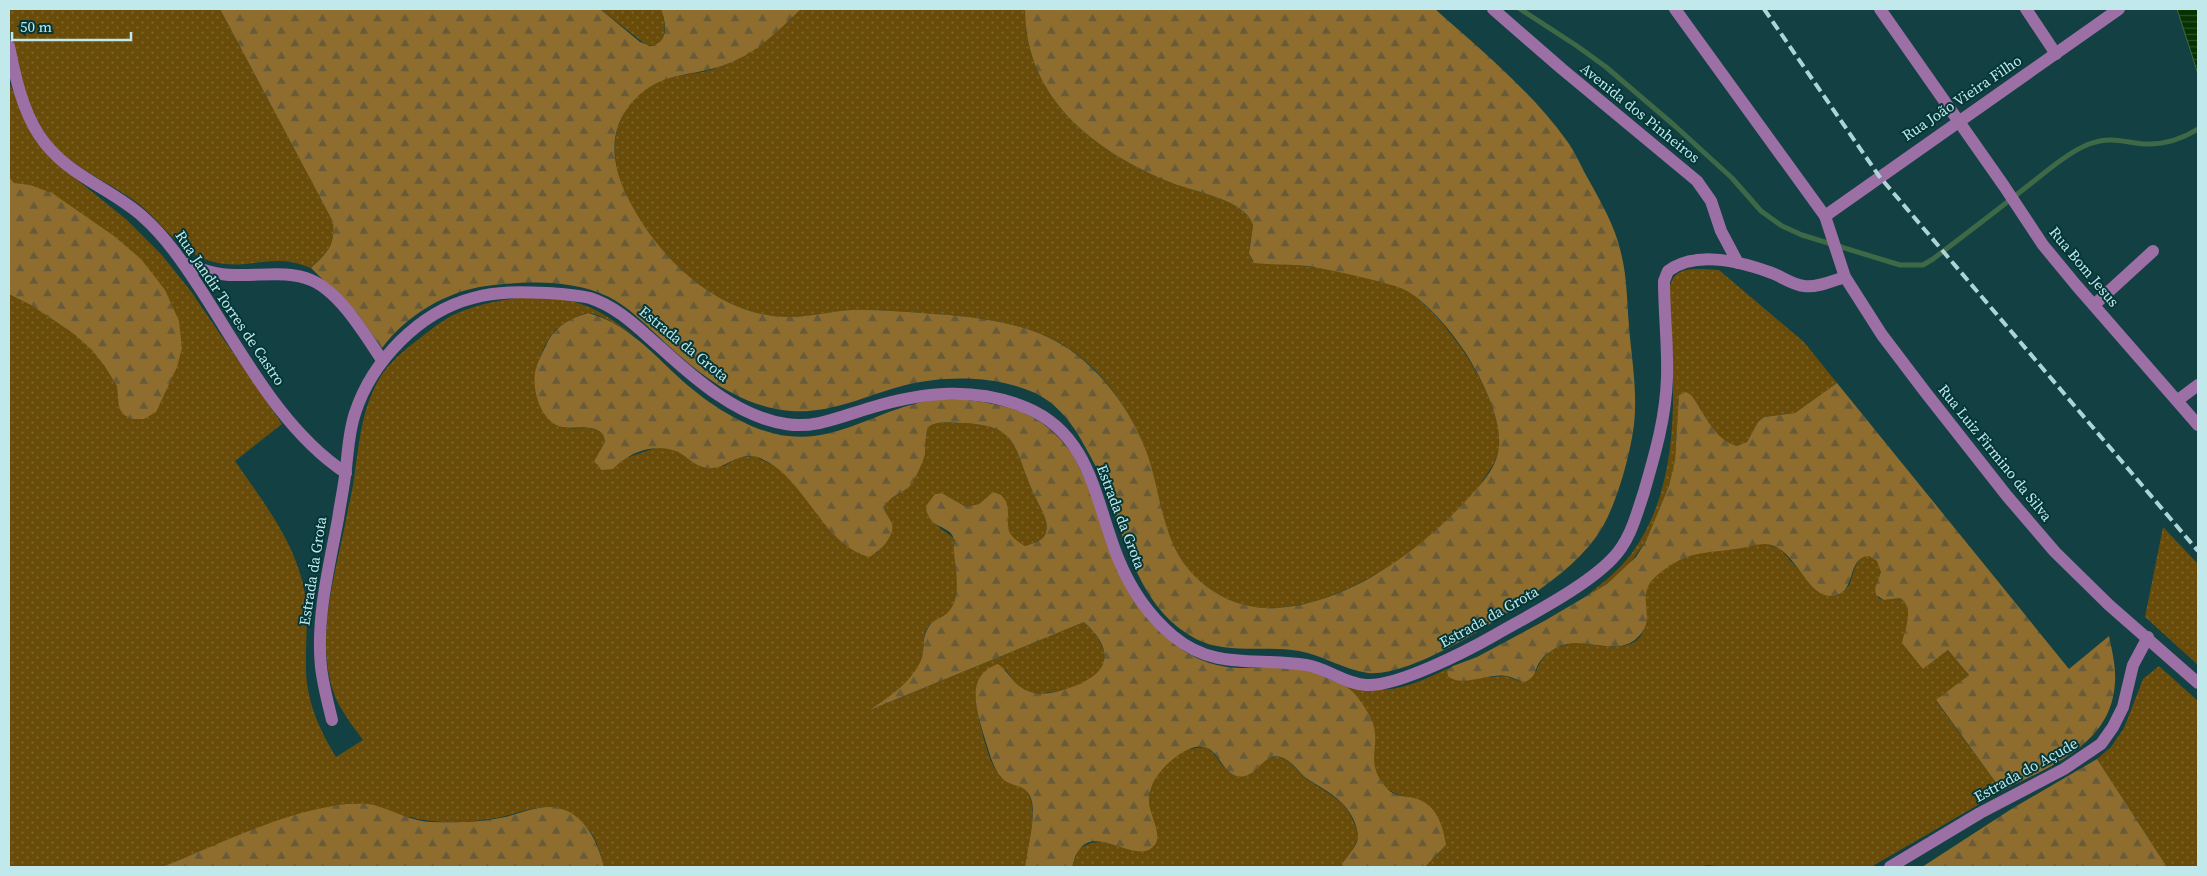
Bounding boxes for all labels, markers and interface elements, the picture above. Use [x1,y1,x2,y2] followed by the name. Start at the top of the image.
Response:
[12,10,131,42] scale bar
[20,16,52,37] text: 50 m
[1898,50,2026,145] street label: Rua João Vieira Filho
[1576,58,1705,167] street label: Avenida dos Pinheiros
[2045,222,2124,311] street label: Rua Bom Jesus
[171,226,290,389] street label: Rua Jandir Torres de Castro
[635,301,734,387] street label: Estrada da Grota
[1934,380,2057,526] street label: Rua Luiz Firmino da Silva
[1092,462,1151,572] street label: Estrada da Grota
[294,514,332,627] street label: Estrada da Grota
[1435,580,1542,652] street label: Estrada da Grota
[1970,732,2082,807] street label: Estrada do Açude

